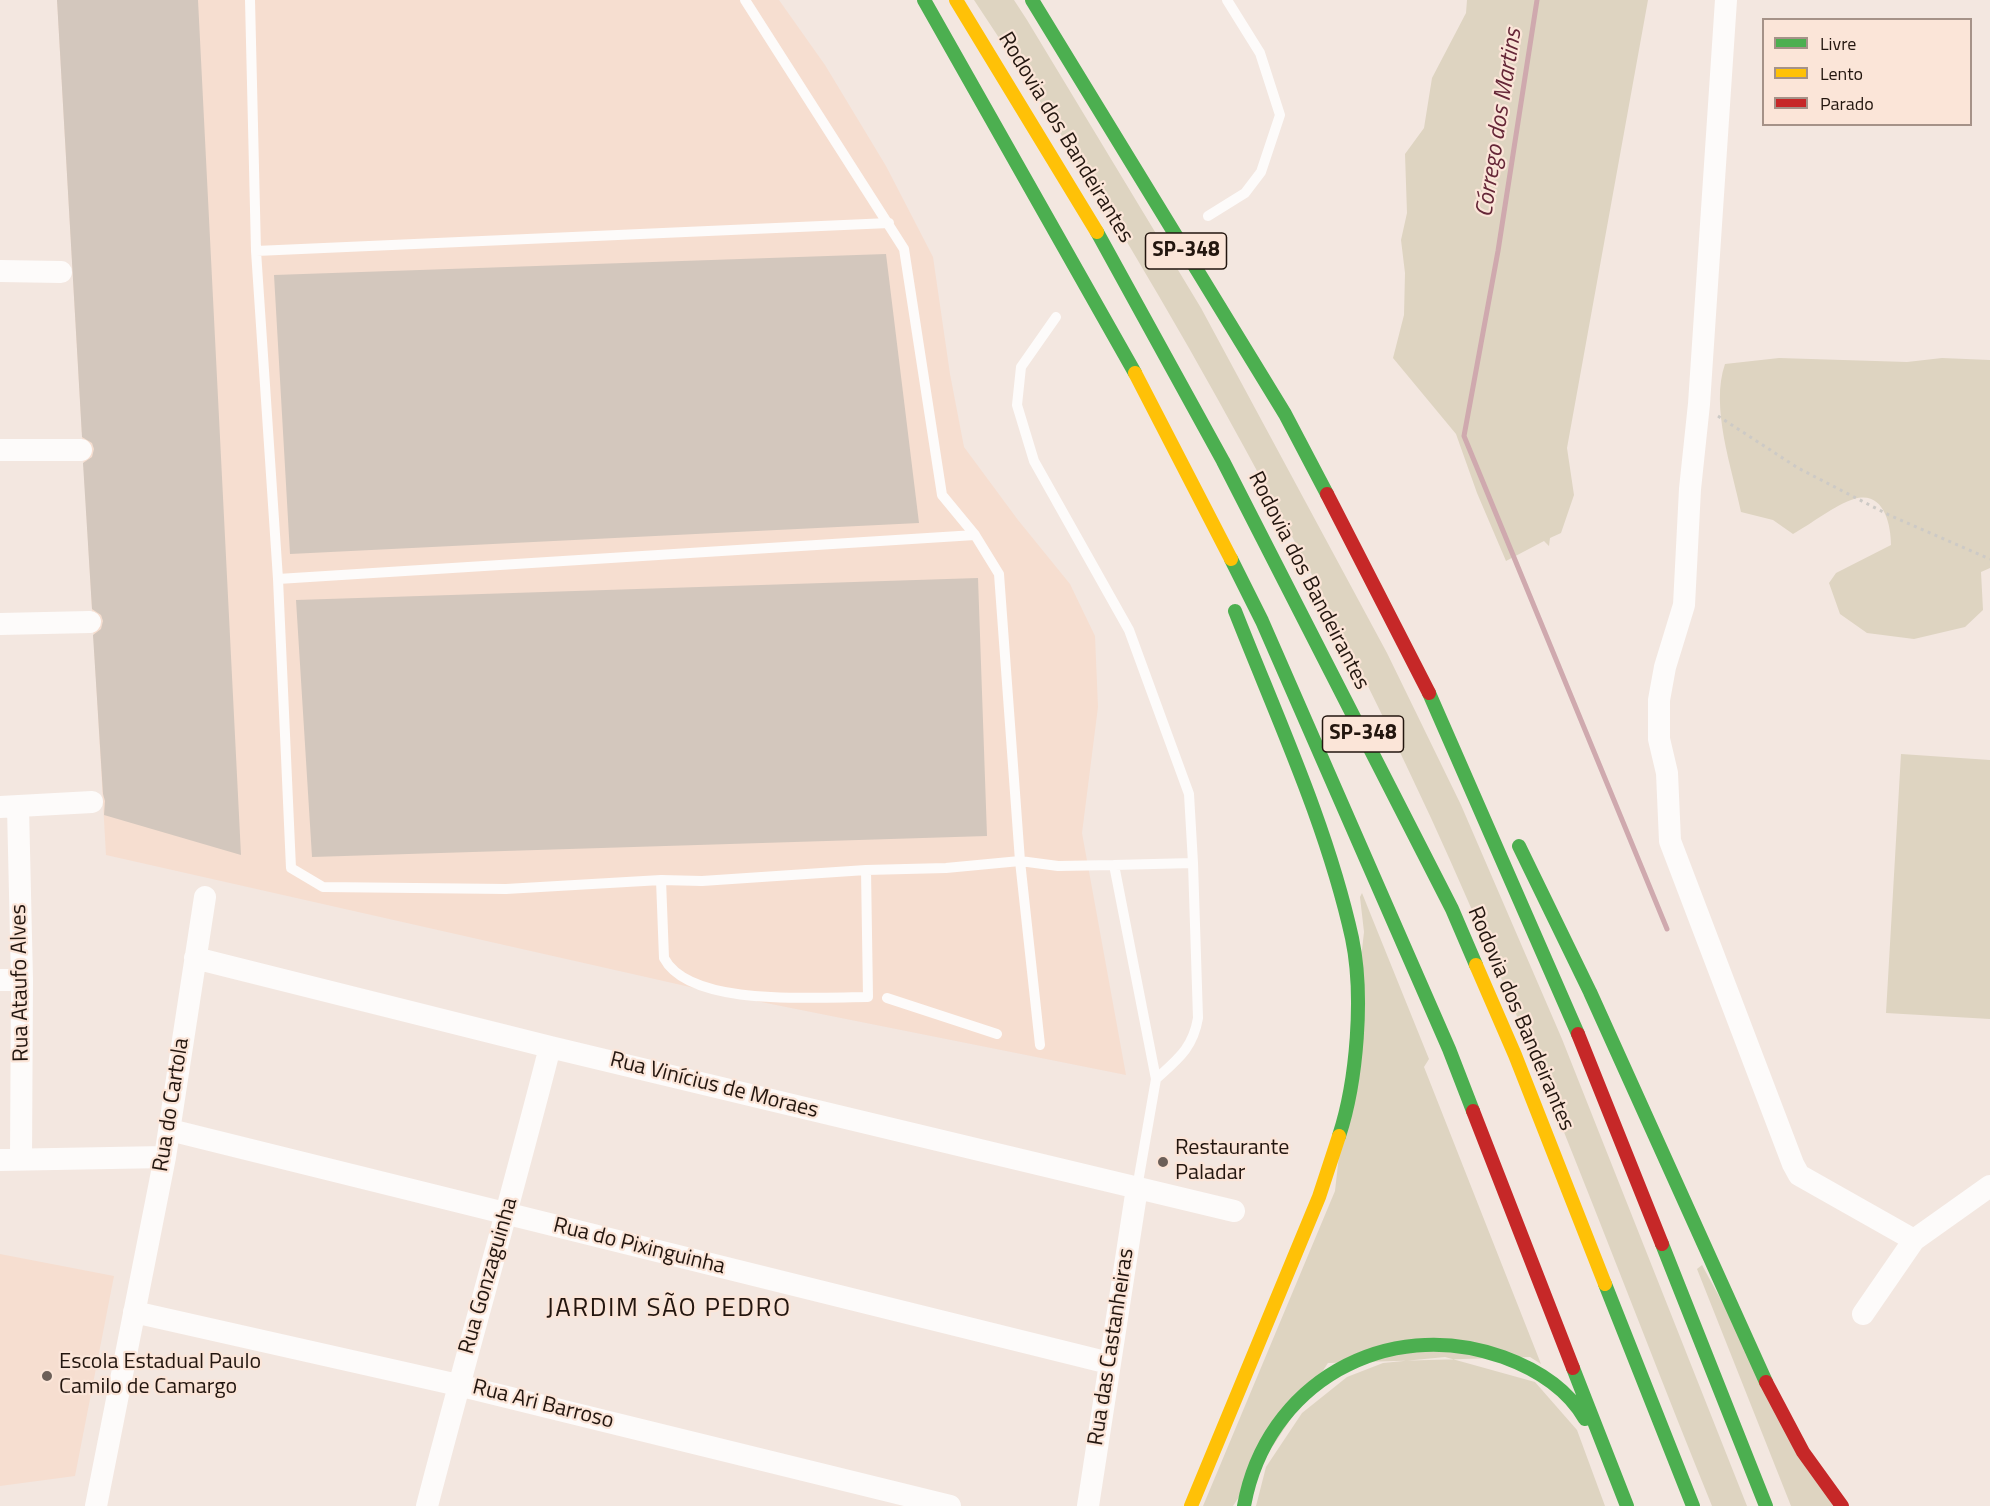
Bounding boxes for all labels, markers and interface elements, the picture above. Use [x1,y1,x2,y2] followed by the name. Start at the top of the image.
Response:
[1762,18,1972,126] legend
[1471,27,1529,219] water label: Córrego dos Martins
[992,28,1138,248] street label: Rodovia dos Bandeirantes
[1820,30,1856,57] text: Livre
[1820,60,1863,87] text: Lento
[1820,90,1874,117] text: Parado
[1146,233,1226,269] road number: SP-348
[1242,468,1374,694] street label: Rodovia dos Bandeirantes
[1322,716,1404,752] road number: SP-348
[1461,903,1579,1135] street label: Rodovia dos Bandeirantes
[6,904,36,1062] street label: Rua Ataufo Alves
[148,1036,196,1174] street label: Rua do Cartola
[607,1047,821,1125] street label: Rua Vinícius de Moraes
[1175,1136,1289,1188] place label: Restaurante Paladar
[1156,1155,1170,1169] marker: Restaurante Paladar
[454,1195,524,1357] street label: Rua Gonzaguinha
[550,1213,728,1281] street label: Rua do Pixinguinha
[1083,1247,1141,1447] street label: Rua das Castanheiras
[546,1294,792,1326] district label: JARDIM SÃO PEDRO
[59,1350,261,1402] place label: Escola Estadual Paulo Camilo de Camargo
[40,1369,54,1383] marker: Escola Estadual Paulo Camilo de Camargo
[470,1375,616,1435] street label: Rua Ari Barroso

